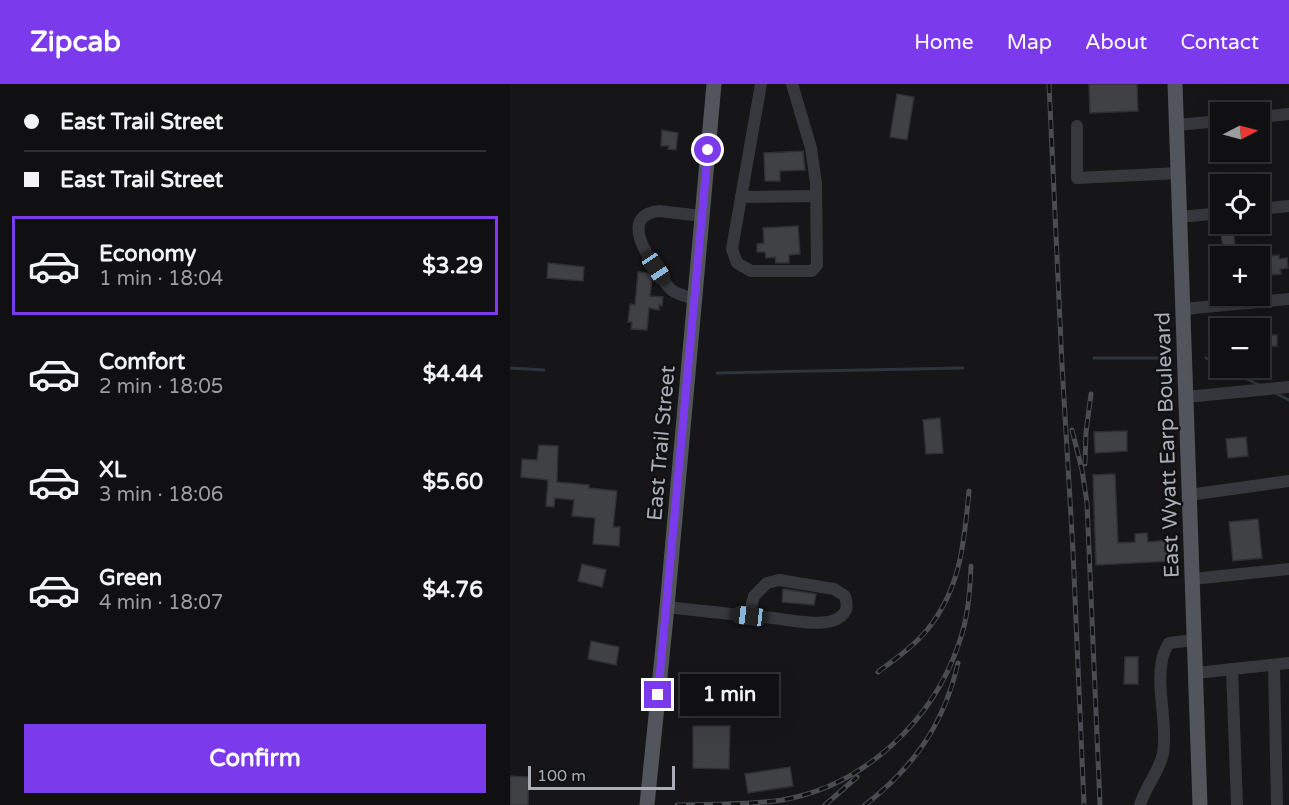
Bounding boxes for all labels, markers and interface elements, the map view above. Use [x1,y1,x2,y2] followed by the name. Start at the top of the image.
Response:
[30,25,121,59] text: Zipcab
[914,30,974,55] text: Home
[1007,30,1052,55] text: Map
[1085,30,1147,55] text: About
[1180,30,1259,55] text: Contact
[1210,102,1270,162] north arrow
[1210,102,1270,378] map controls
[60,109,223,135] text: East Trail Street
[694,136,721,163] route start
[60,167,223,193] text: East Trail Street
[1210,174,1270,234] button: locate
[27,239,81,293] icon: car
[99,241,196,267] text: Economy
[1210,246,1270,306] button: +
[638,248,674,288] car
[422,253,483,279] text: $3.29
[99,267,223,291] text: 1 min · 18:04
[1150,311,1185,579] street label: East Wyatt Earp Boulevard
[1210,318,1270,378] button: −
[27,347,81,401] icon: car
[99,349,185,375] text: Comfort
[423,361,483,387] text: $4.44
[642,364,681,522] street label: East Trail Street
[99,375,223,399] text: 2 min · 18:05
[27,455,81,509] icon: car
[99,457,126,483] text: XL
[422,469,483,495] text: $5.60
[99,483,223,507] text: 3 min · 18:06
[27,563,81,617] icon: car
[99,565,162,591] text: Green
[422,577,483,603] text: $4.76
[99,591,223,615] text: 4 min · 18:07
[730,605,768,627] car
[679,674,778,716] callout: 1 min
[644,681,671,708] route end
[703,683,756,707] text: 1 min
[24,724,486,793] button: Confirm
[528,763,675,790] scale bar
[537,766,586,786] text: 100 m

